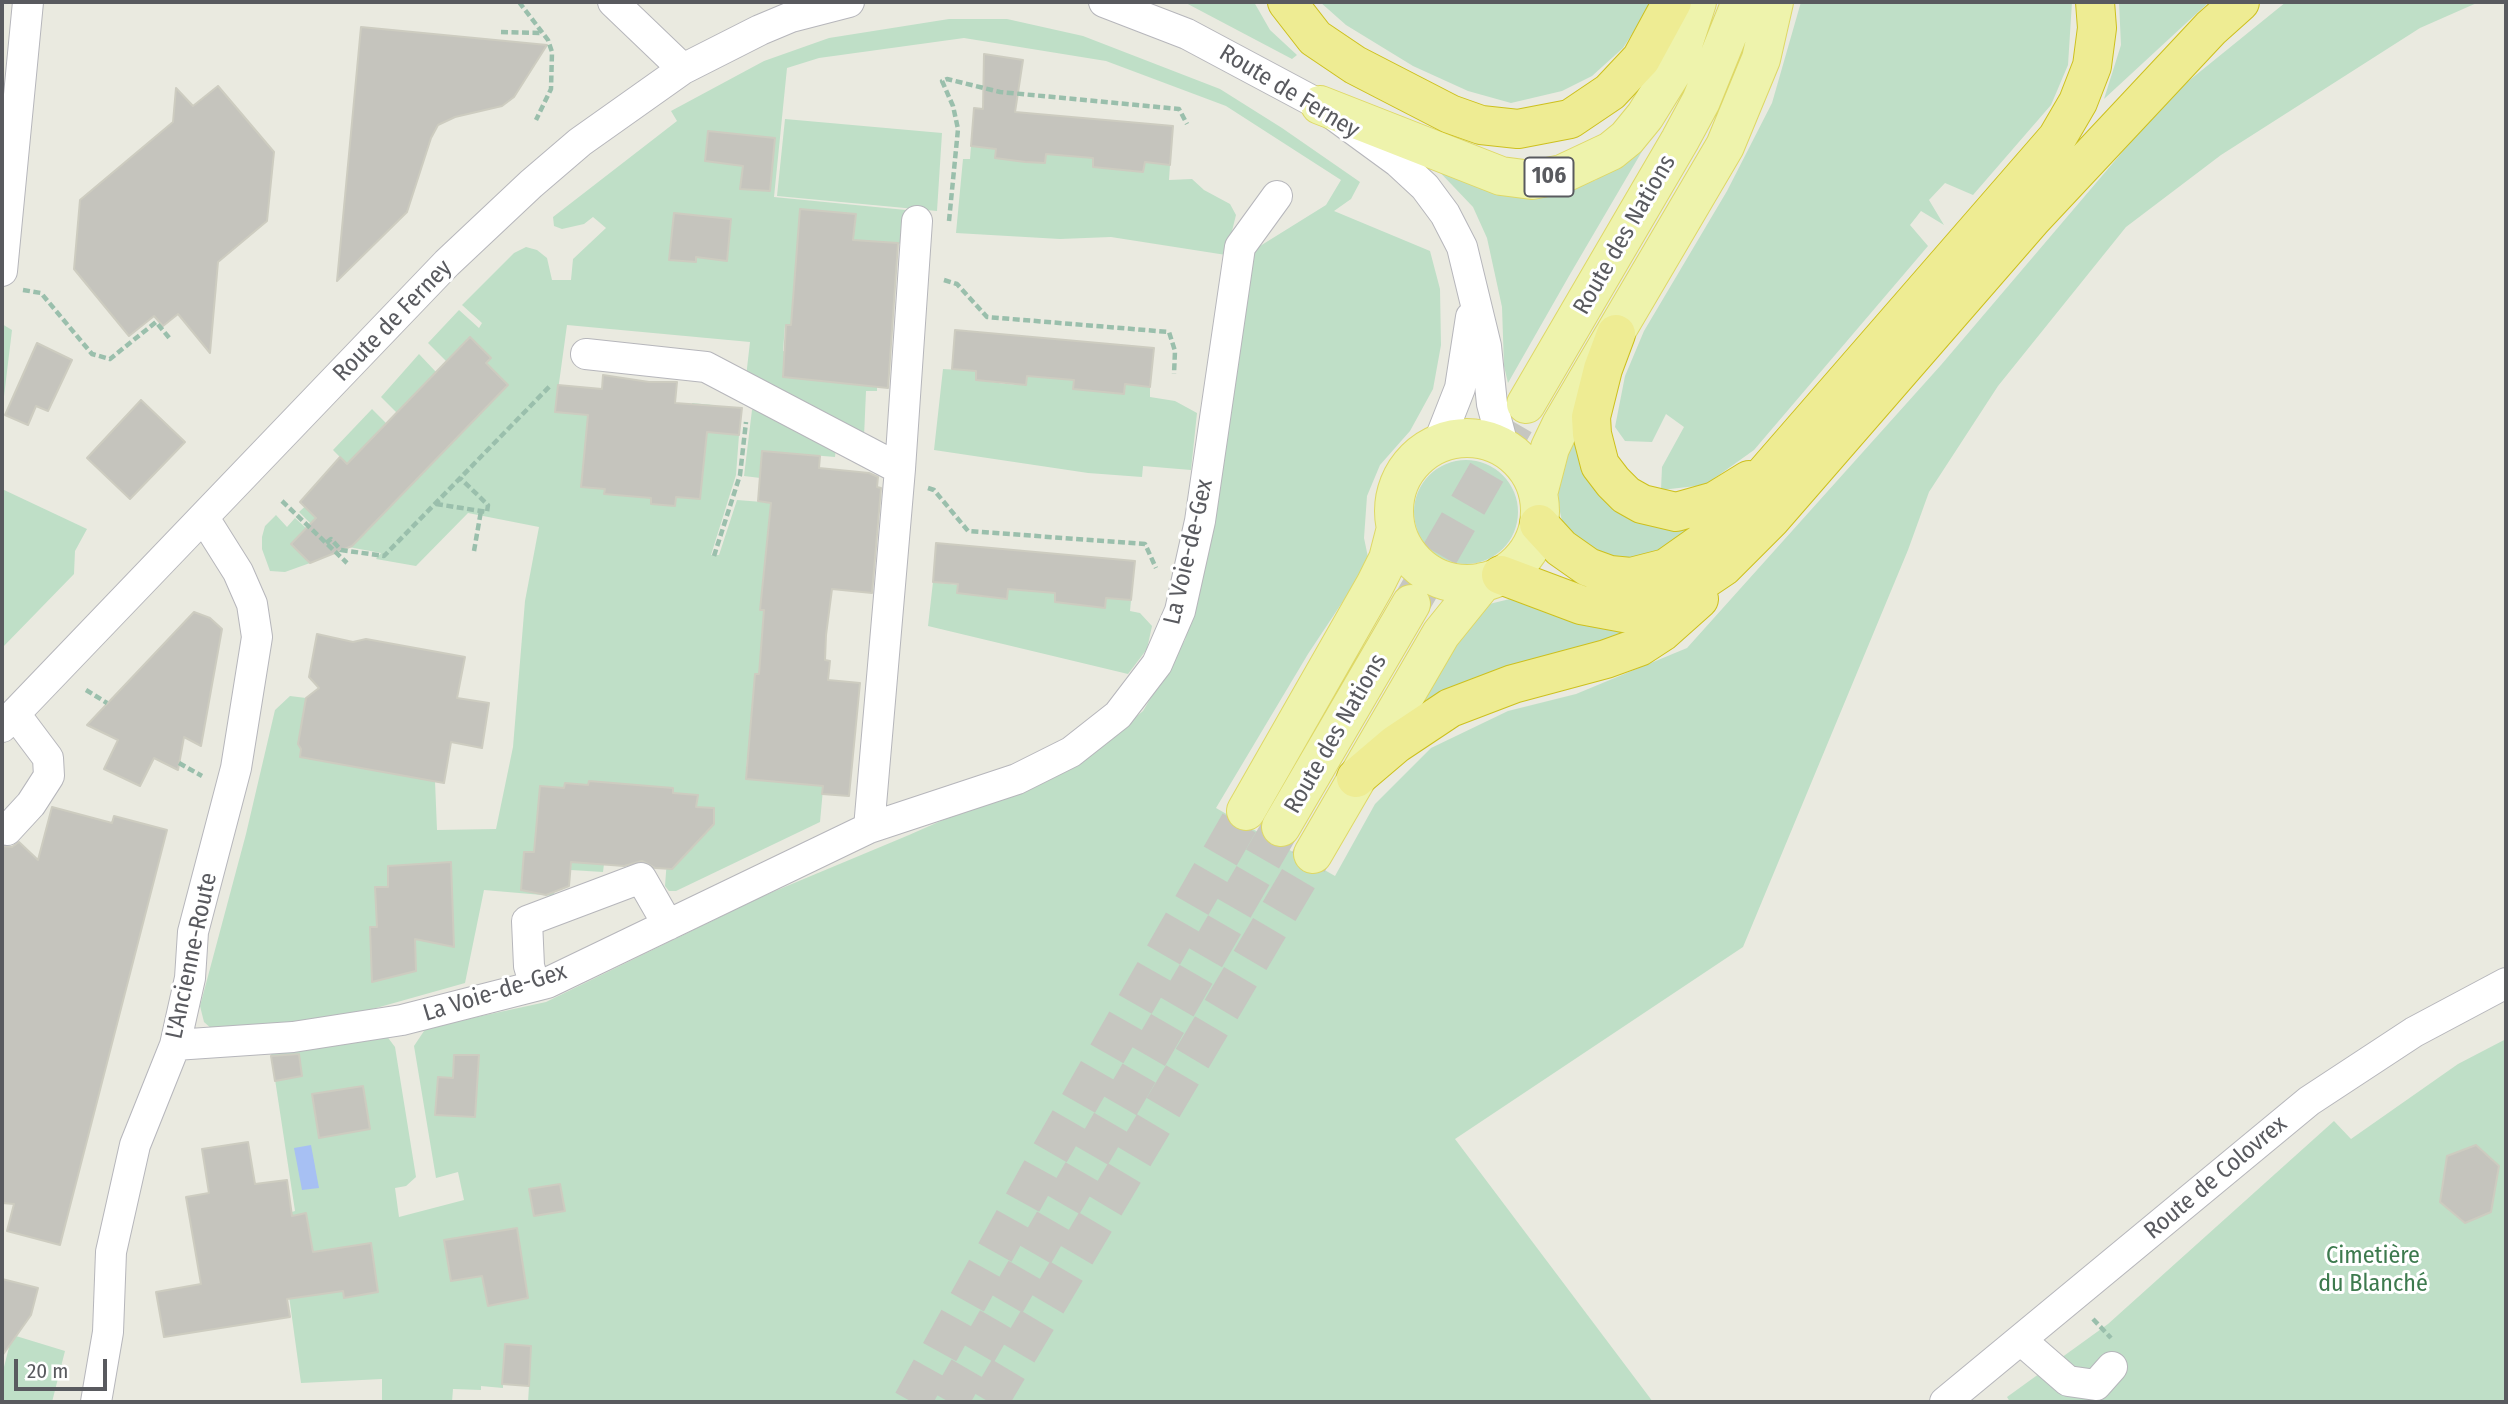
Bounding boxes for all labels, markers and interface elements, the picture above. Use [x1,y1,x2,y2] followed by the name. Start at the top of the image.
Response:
[1214,39,1364,145] street label: Route de Ferney
[1568,150,1682,320] street label: Route des Nations
[1524,158,1574,196] road number: 106
[328,254,458,388] street label: Route de Ferney
[1158,476,1220,628] street label: La Voie-de-Gex
[1279,649,1393,819] street label: Route des Nations
[160,870,224,1042] street label: L'Ancienne-Route
[420,958,570,1028] street label: La Voie-de-Gex
[2139,1110,2293,1246] street label: Route de Colovrex
[2318,1242,2428,1298] park label: Cimetière du Blanché
[18,1344,110,1388] scale bar
[27,1358,68,1384] text: 20 m

